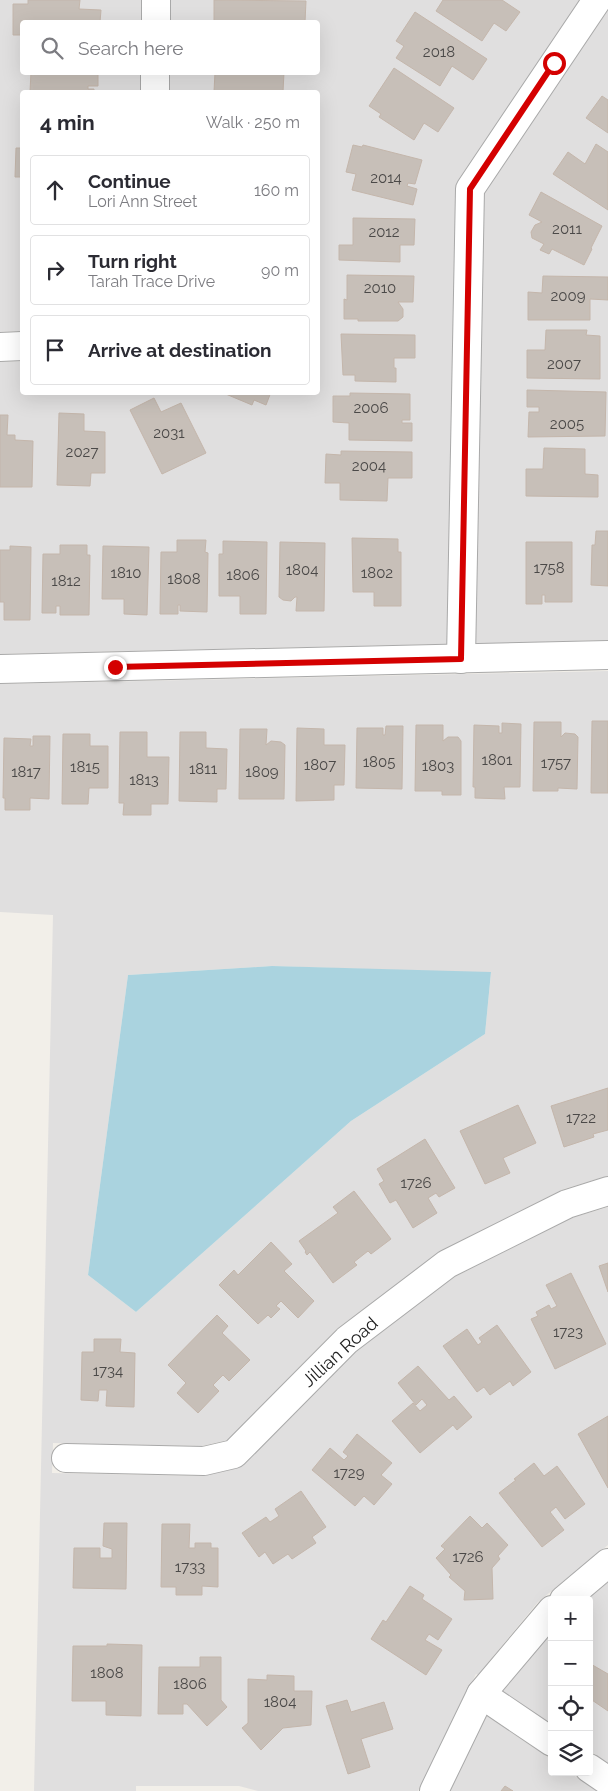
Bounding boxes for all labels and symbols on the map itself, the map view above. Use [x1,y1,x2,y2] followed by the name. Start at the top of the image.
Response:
[423,43,455,61] house number: 2018
[543,52,566,75] route start
[370,169,402,187] house number: 2014
[552,220,582,238] house number: 2011
[368,223,400,241] house number: 2012
[364,279,396,297] house number: 2010
[551,287,586,305] house number: 2009
[547,355,581,373] house number: 2007
[353,399,389,417] house number: 2006
[550,415,584,433] house number: 2005
[153,424,185,442] house number: 2031
[66,443,98,461] house number: 2027
[352,457,386,475] house number: 2004
[533,559,565,577] house number: 1758
[286,561,318,579] house number: 1804
[111,564,141,582] house number: 1810
[361,564,393,582] house number: 1802
[226,566,260,584] house number: 1806
[167,570,201,588] house number: 1808
[51,572,81,590] house number: 1812
[104,656,127,679] route end
[482,751,513,769] house number: 1801
[363,753,395,771] house number: 1805
[541,754,571,772] house number: 1757
[304,756,336,774] house number: 1807
[422,757,454,775] house number: 1803
[70,758,100,776] house number: 1815
[189,760,218,778] house number: 1811
[11,763,41,781] house number: 1817
[245,763,279,781] house number: 1809
[129,771,159,789] house number: 1813
[566,1109,596,1127] house number: 1722
[400,1174,432,1192] house number: 1726
[298,1312,382,1391] street label: Jillian Road
[553,1323,583,1341] house number: 1723
[93,1362,123,1380] house number: 1734
[334,1464,365,1482] house number: 1729
[452,1548,484,1566] house number: 1726
[175,1558,205,1576] house number: 1733
[90,1664,124,1682] house number: 1808
[173,1675,207,1693] house number: 1806
[264,1693,296,1711] house number: 1804

